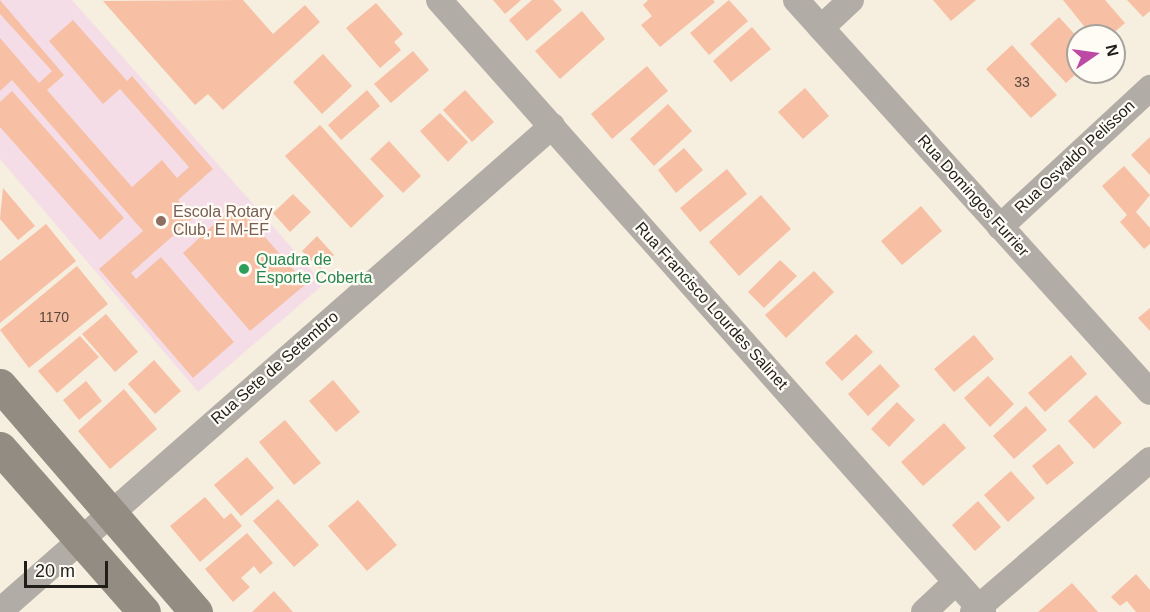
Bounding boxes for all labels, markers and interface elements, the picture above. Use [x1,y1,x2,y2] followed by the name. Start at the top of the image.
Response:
[1066,24,1126,84] north arrow
[1102,43,1122,58] text: N
[1014,74,1030,90] house number: 33
[1011,96,1139,218] street label: Rua Osvaldo Pelisson
[913,131,1033,261] street label: Rua Domingos Furrier
[173,202,273,240] place label: Escola Rotary Club, E M-EF
[154,214,168,228] marker: Escola Rotary Club, E M-EF
[631,218,791,394] street label: Rua Francisco Lourdes Salinet
[256,250,373,288] place label: Quadra de Esporte Coberta
[237,262,251,276] marker: Quadra de Esporte Coberta
[207,307,343,429] street label: Rua Sete de Setembro
[39,309,69,325] house number: 1170
[27,549,111,587] scale bar
[35,561,75,581] text: 20 m

